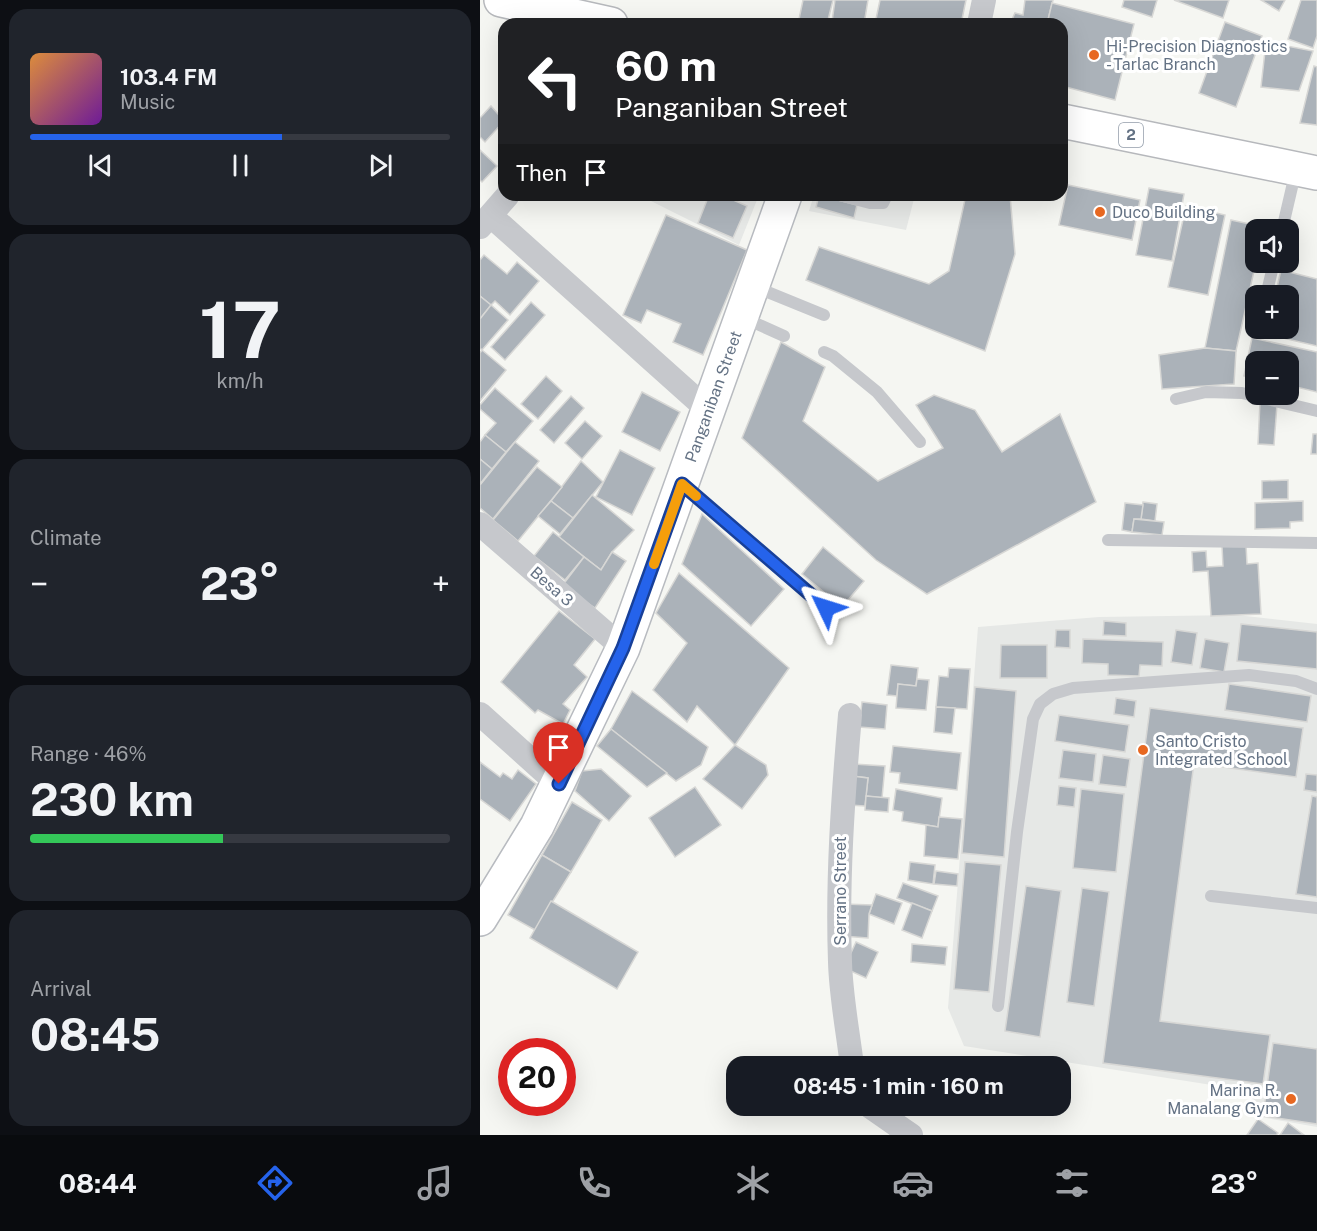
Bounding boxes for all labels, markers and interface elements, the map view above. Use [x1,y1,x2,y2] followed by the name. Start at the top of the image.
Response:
[1106,37,1287,74] place label: Hi-Precision Diagnostics - Tarlac Branch
[615,41,717,90] text: 60 m
[516,42,594,120] icon: left
[1087,48,1101,62] marker: Hi-Precision Diagnostics - Tarlac Branch
[120,64,217,90] text: 103.4 FM
[120,90,175,114] text: Music
[615,91,848,123] text: Panganiban Street
[1119,123,1143,147] road number: 2
[84,149,117,182] icon: previous
[224,149,257,182] icon: pause
[364,149,397,182] icon: next
[579,156,612,189] icon: arrive
[516,160,567,186] text: Then
[1112,203,1215,222] place label: Duco Building
[1093,205,1107,219] marker: Duco Building
[1245,219,1299,405] map controls
[1245,219,1299,273] button: sound
[199,284,281,376] text: 17
[1245,285,1299,339] button: +
[681,328,746,465] street label: Panganiban Street
[1245,351,1299,405] button: −
[216,369,264,393] text: km/h
[30,526,102,550] text: Climate
[200,557,280,610] text: 23°
[526,563,577,610] street label: Besa 3
[30,565,48,603] text: −
[432,565,450,603] text: +
[794,576,858,640] position arrow
[533,722,584,784] pin
[542,731,575,764] icon: arrive
[1155,732,1288,769] place label: Santo Cristo Integrated School
[30,742,147,766] text: Range · 46%
[1136,743,1150,757] marker: Santo Cristo Integrated School
[30,773,194,826] text: 230 km
[831,836,850,946] street label: Serrano Street
[30,977,92,1001] text: Arrival
[30,1008,160,1061] text: 08:45
[498,1038,576,1116] speed limit sign: 20
[793,1073,1004,1099] text: 08:45 · 1 min · 160 m
[1167,1081,1279,1118] place label: Marina R. Manalang Gym
[1284,1092,1298,1106] marker: Marina R. Manalang Gym
[254,1162,296,1204] icon: directions
[414,1162,456,1204] icon: music
[573,1162,615,1204] icon: phone
[732,1162,774,1204] icon: climate
[892,1162,934,1204] icon: car
[1051,1162,1093,1204] icon: filters
[59,1167,137,1199] text: 08:44
[1210,1167,1258,1199] text: 23°

